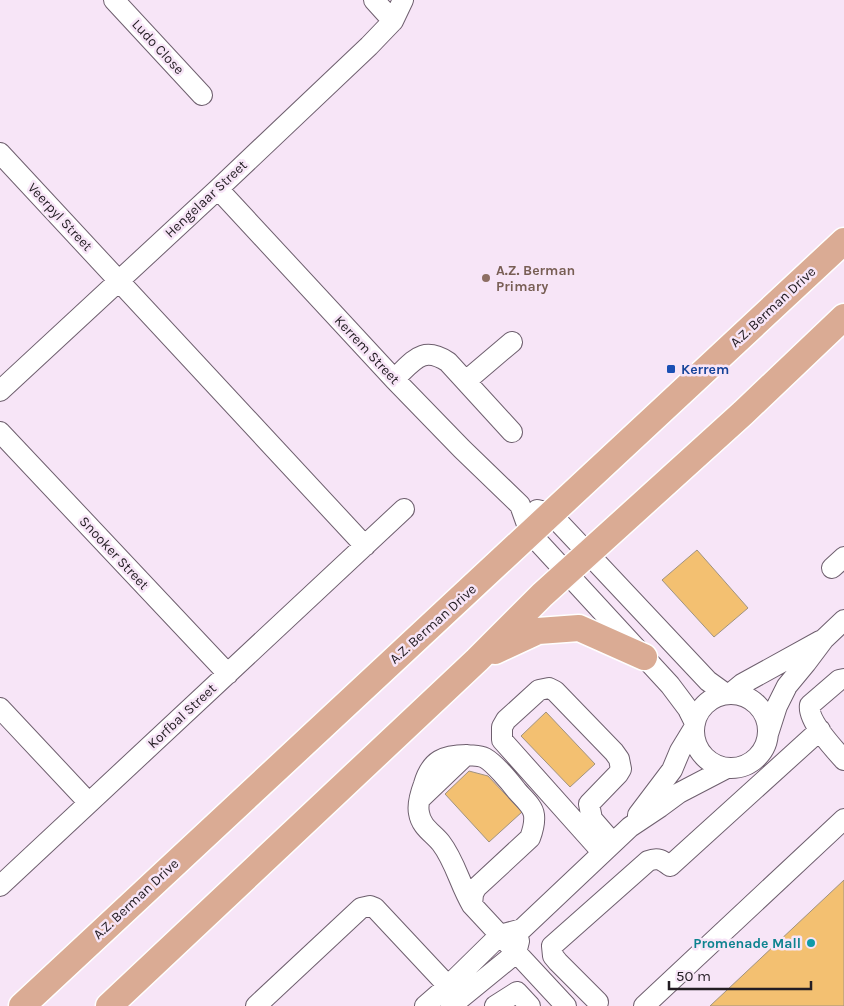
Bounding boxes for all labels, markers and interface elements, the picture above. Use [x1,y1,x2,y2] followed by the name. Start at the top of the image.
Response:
[128,16,188,78] street label: Ludo Close
[161,157,251,241] street label: Hengelaar Street
[24,179,96,255] street label: Veerpyl Street
[496,262,575,295] place label: A.Z. Berman Primary
[727,263,819,351] street label: A.Z. Berman Drive
[480,272,492,284] marker: A.Z. Berman Primary
[331,312,403,388] street label: Kerrem Street
[681,361,729,378] place label: Kerrem
[665,363,677,375] marker: Kerrem
[76,513,152,593] street label: Snooker Street
[386,581,480,667] street label: A.Z. Berman Drive
[144,680,220,752] street label: Korfbal Street
[90,855,182,943] street label: A.Z. Berman Drive
[693,935,801,952] place label: Promenade Mall
[805,937,817,949] marker: Promenade Mall
[669,958,812,990] scale bar
[676,967,711,985] text: 50 m

